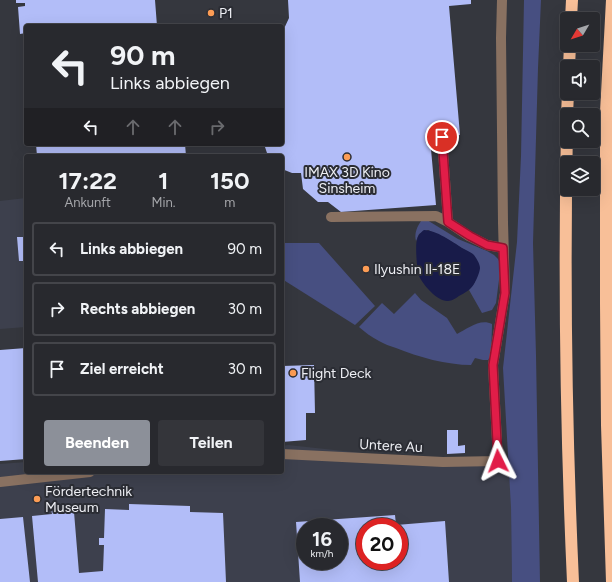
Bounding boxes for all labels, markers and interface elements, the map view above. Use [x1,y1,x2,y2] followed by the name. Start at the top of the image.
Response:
[219,5,233,22] place label: P1
[206,8,216,18] marker: P1
[560,12,600,52] north arrow
[560,12,600,196] map controls
[110,38,175,72] text: 90 m
[44,40,96,92] icon: left
[560,60,600,100] button: sound
[110,72,230,94] text: Links abbiegen
[560,108,600,148] button: search
[80,116,102,138] icon: left
[122,116,144,138] icon: ahead
[164,116,186,138] icon: ahead
[206,116,228,138] icon: right
[425,120,459,154] pin
[431,126,453,148] icon: arrive
[342,152,352,162] marker: IMAX 3D Kino Sinsheim
[560,156,600,196] button: layers
[304,164,390,197] place label: IMAX 3D Kino Sinsheim
[58,166,117,195] text: 17:22
[158,166,169,195] text: 1
[210,166,250,195] text: 150
[64,195,111,210] text: Ankunft
[151,195,175,210] text: Min.
[224,195,235,210] text: m
[46,238,68,260] icon: left
[80,240,183,258] text: Links abbiegen
[227,240,262,258] text: 90 m
[374,261,460,278] place label: Ilyushin Il-18E
[361,264,371,274] marker: Ilyushin Il-18E
[46,298,68,320] icon: right
[80,300,195,318] text: Rechts abbiegen
[228,300,262,318] text: 30 m
[46,358,68,380] icon: arrive
[80,360,164,378] text: Ziel erreicht
[228,360,262,378] text: 30 m
[301,365,372,382] place label: Flight Deck
[288,368,298,378] marker: Flight Deck
[44,420,150,466] button: Beenden
[158,420,264,466] button: Teilen
[359,436,423,456] street label: Untere Au
[477,440,519,482] position arrow
[45,483,132,516] place label: Fördertechnik Museum
[32,494,42,504] marker: Fördertechnik Museum
[356,518,408,570] speed limit sign: 20
[312,527,332,551] text: 16
[311,547,333,560] text: km/h

